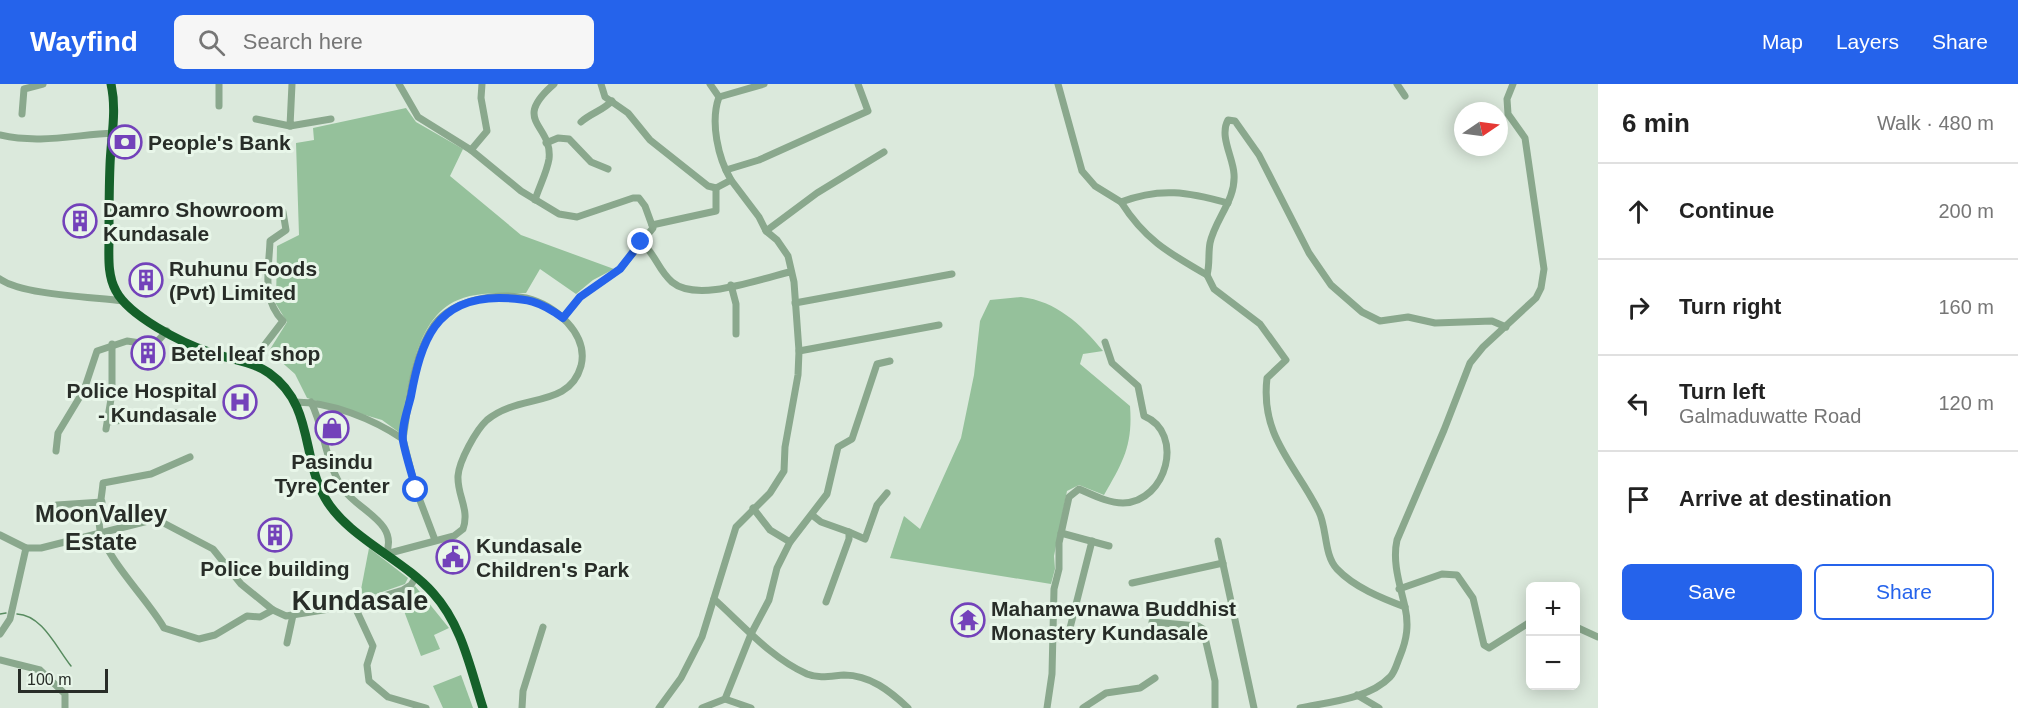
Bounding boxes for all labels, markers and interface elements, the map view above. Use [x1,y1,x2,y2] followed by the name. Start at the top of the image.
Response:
[174,15,594,69] search box
[30,26,138,57] text: Wayfind
[195,26,228,59] icon: search
[243,29,363,54] text: Search here
[1762,30,1803,53] text: Map
[1836,30,1899,53] text: Layers
[1932,30,1988,53] text: Share
[1454,102,1508,156] north arrow
[1622,108,1690,138] text: 6 min
[1877,112,1994,134] text: Walk · 480 m
[107,124,143,160] bank icon: People's Bank
[148,131,291,154] place label: People's Bank
[1622,195,1655,228] icon: ahead
[103,198,284,245] place label: Damro Showroom Kundasale
[1679,198,1774,223] text: Continue
[1938,200,1994,222] text: 200 m
[62,203,98,239] building icon: Damro Showroom Kundasale
[627,228,653,254] route end
[169,257,317,304] place label: Ruhunu Foods (Pvt) Limited
[128,262,164,298] building icon: Ruhunu Foods (Pvt) Limited
[1622,291,1655,324] icon: right
[1679,294,1781,319] text: Turn right
[1938,296,1994,318] text: 160 m
[130,335,166,371] building icon: Betel leaf shop
[171,342,320,365] place label: Betel leaf shop
[66,379,217,426] place label: Police Hospital - Kundasale
[1679,379,1765,404] text: Turn left
[222,384,258,420] hospital icon: Police Hospital - Kundasale
[1622,387,1655,420] icon: left
[1938,392,1994,414] text: 120 m
[1679,405,1861,427] text: Galmaduwatte Road
[314,410,350,446] shop icon: Pasindu Tyre Center
[274,450,390,497] place label: Pasindu Tyre Center
[402,476,428,502] route start
[1622,483,1655,516] icon: arrive
[1679,486,1892,511] text: Arrive at destination
[35,500,168,555] district label: MoonValley Estate
[257,517,293,553] building icon: Police building
[476,534,630,581] place label: Kundasale Children's Park
[435,539,471,575] public building icon: Kundasale Children's Park
[200,557,350,580] place label: Police building
[1622,564,1802,620] button: Save
[1814,564,1994,620] button: Share
[1526,582,1580,690] map controls
[1526,582,1580,636] button: +
[292,586,428,616] district label: Kundasale
[991,597,1236,644] place label: Mahamevnawa Buddhist Monastery Kundasale
[950,602,986,638] temple icon: Mahamevnawa Buddhist Monastery Kundasale
[1526,636,1580,690] button: −
[18,666,108,694] scale bar
[27,671,71,688] text: 100 m

